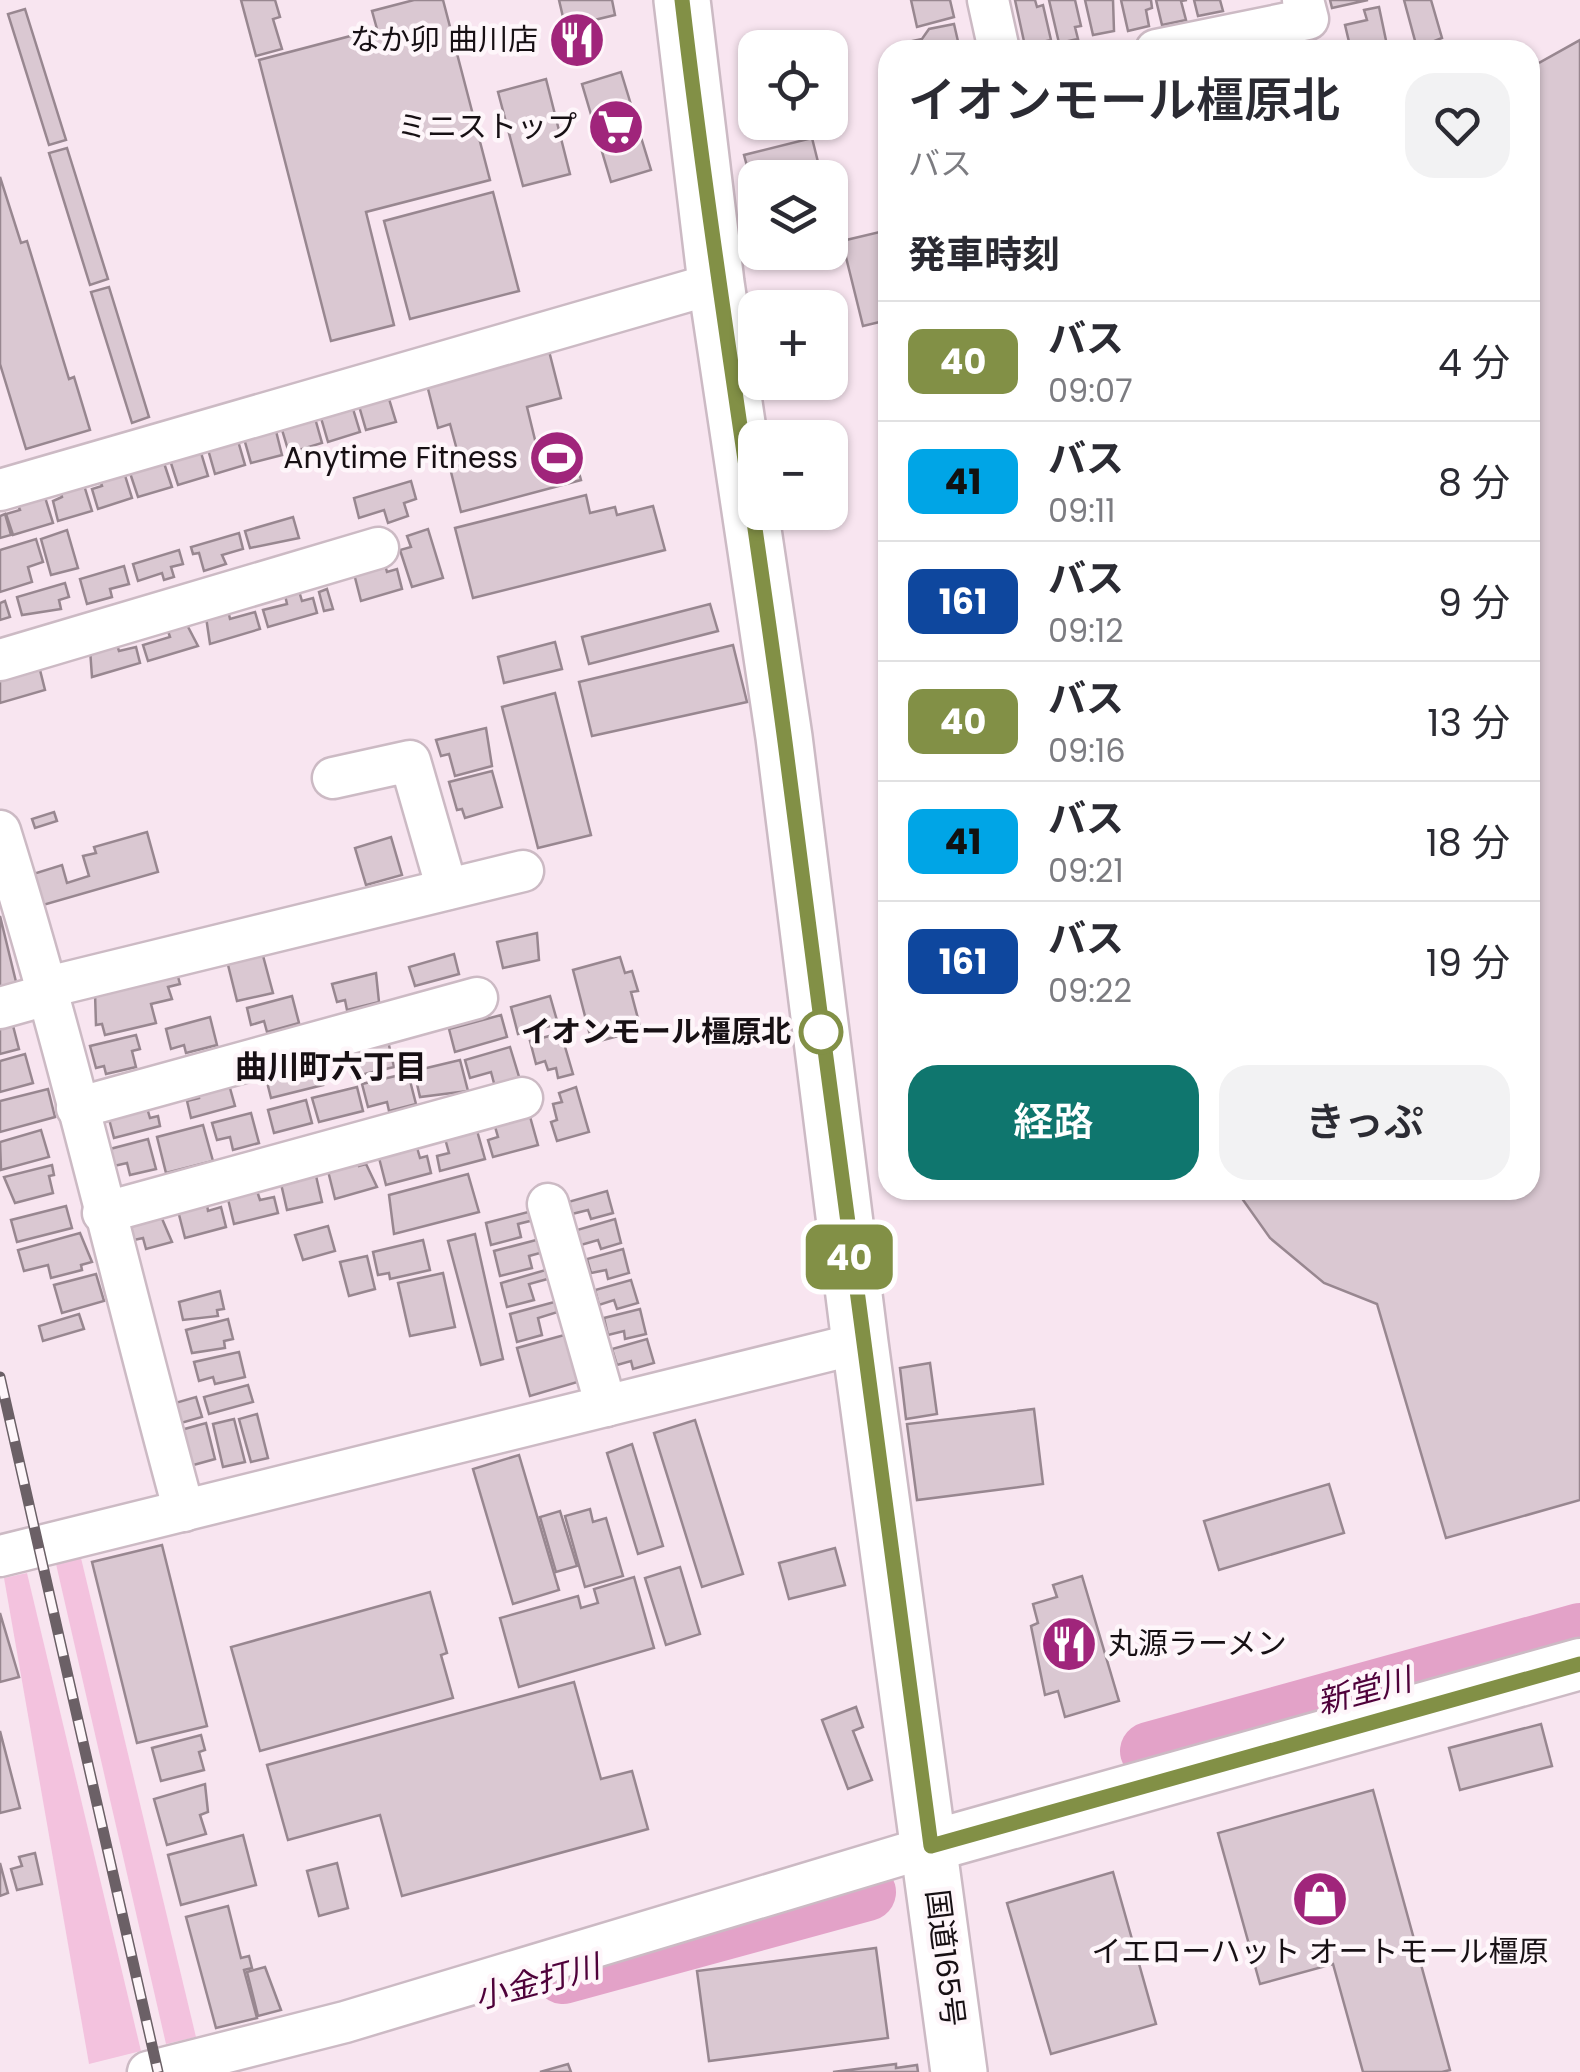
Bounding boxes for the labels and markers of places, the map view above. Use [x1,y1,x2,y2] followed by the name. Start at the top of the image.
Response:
[547,10,607,70] restaurant icon: なか卯 曲川店
[350,18,538,61] place label: なか卯 曲川店
[586,97,646,157] supermarket icon: ミニストップ
[397,105,577,148] place label: ミニストップ
[527,428,587,488] sports icon: Anytime Fitness
[283,436,518,479] place label: Anytime Fitness
[521,1010,791,1053] place label: イオンモール橿原北
[800,1011,842,1053] marker: イオンモール橿原北
[1039,1614,1099,1674] restaurant icon: 丸源ラーメン
[1108,1622,1287,1665] place label: 丸源ラーメン
[1290,1869,1350,1929] shop icon: イエローハット オートモール橿原
[1091,1930,1549,1973] place label: イエローハット オートモール橿原

